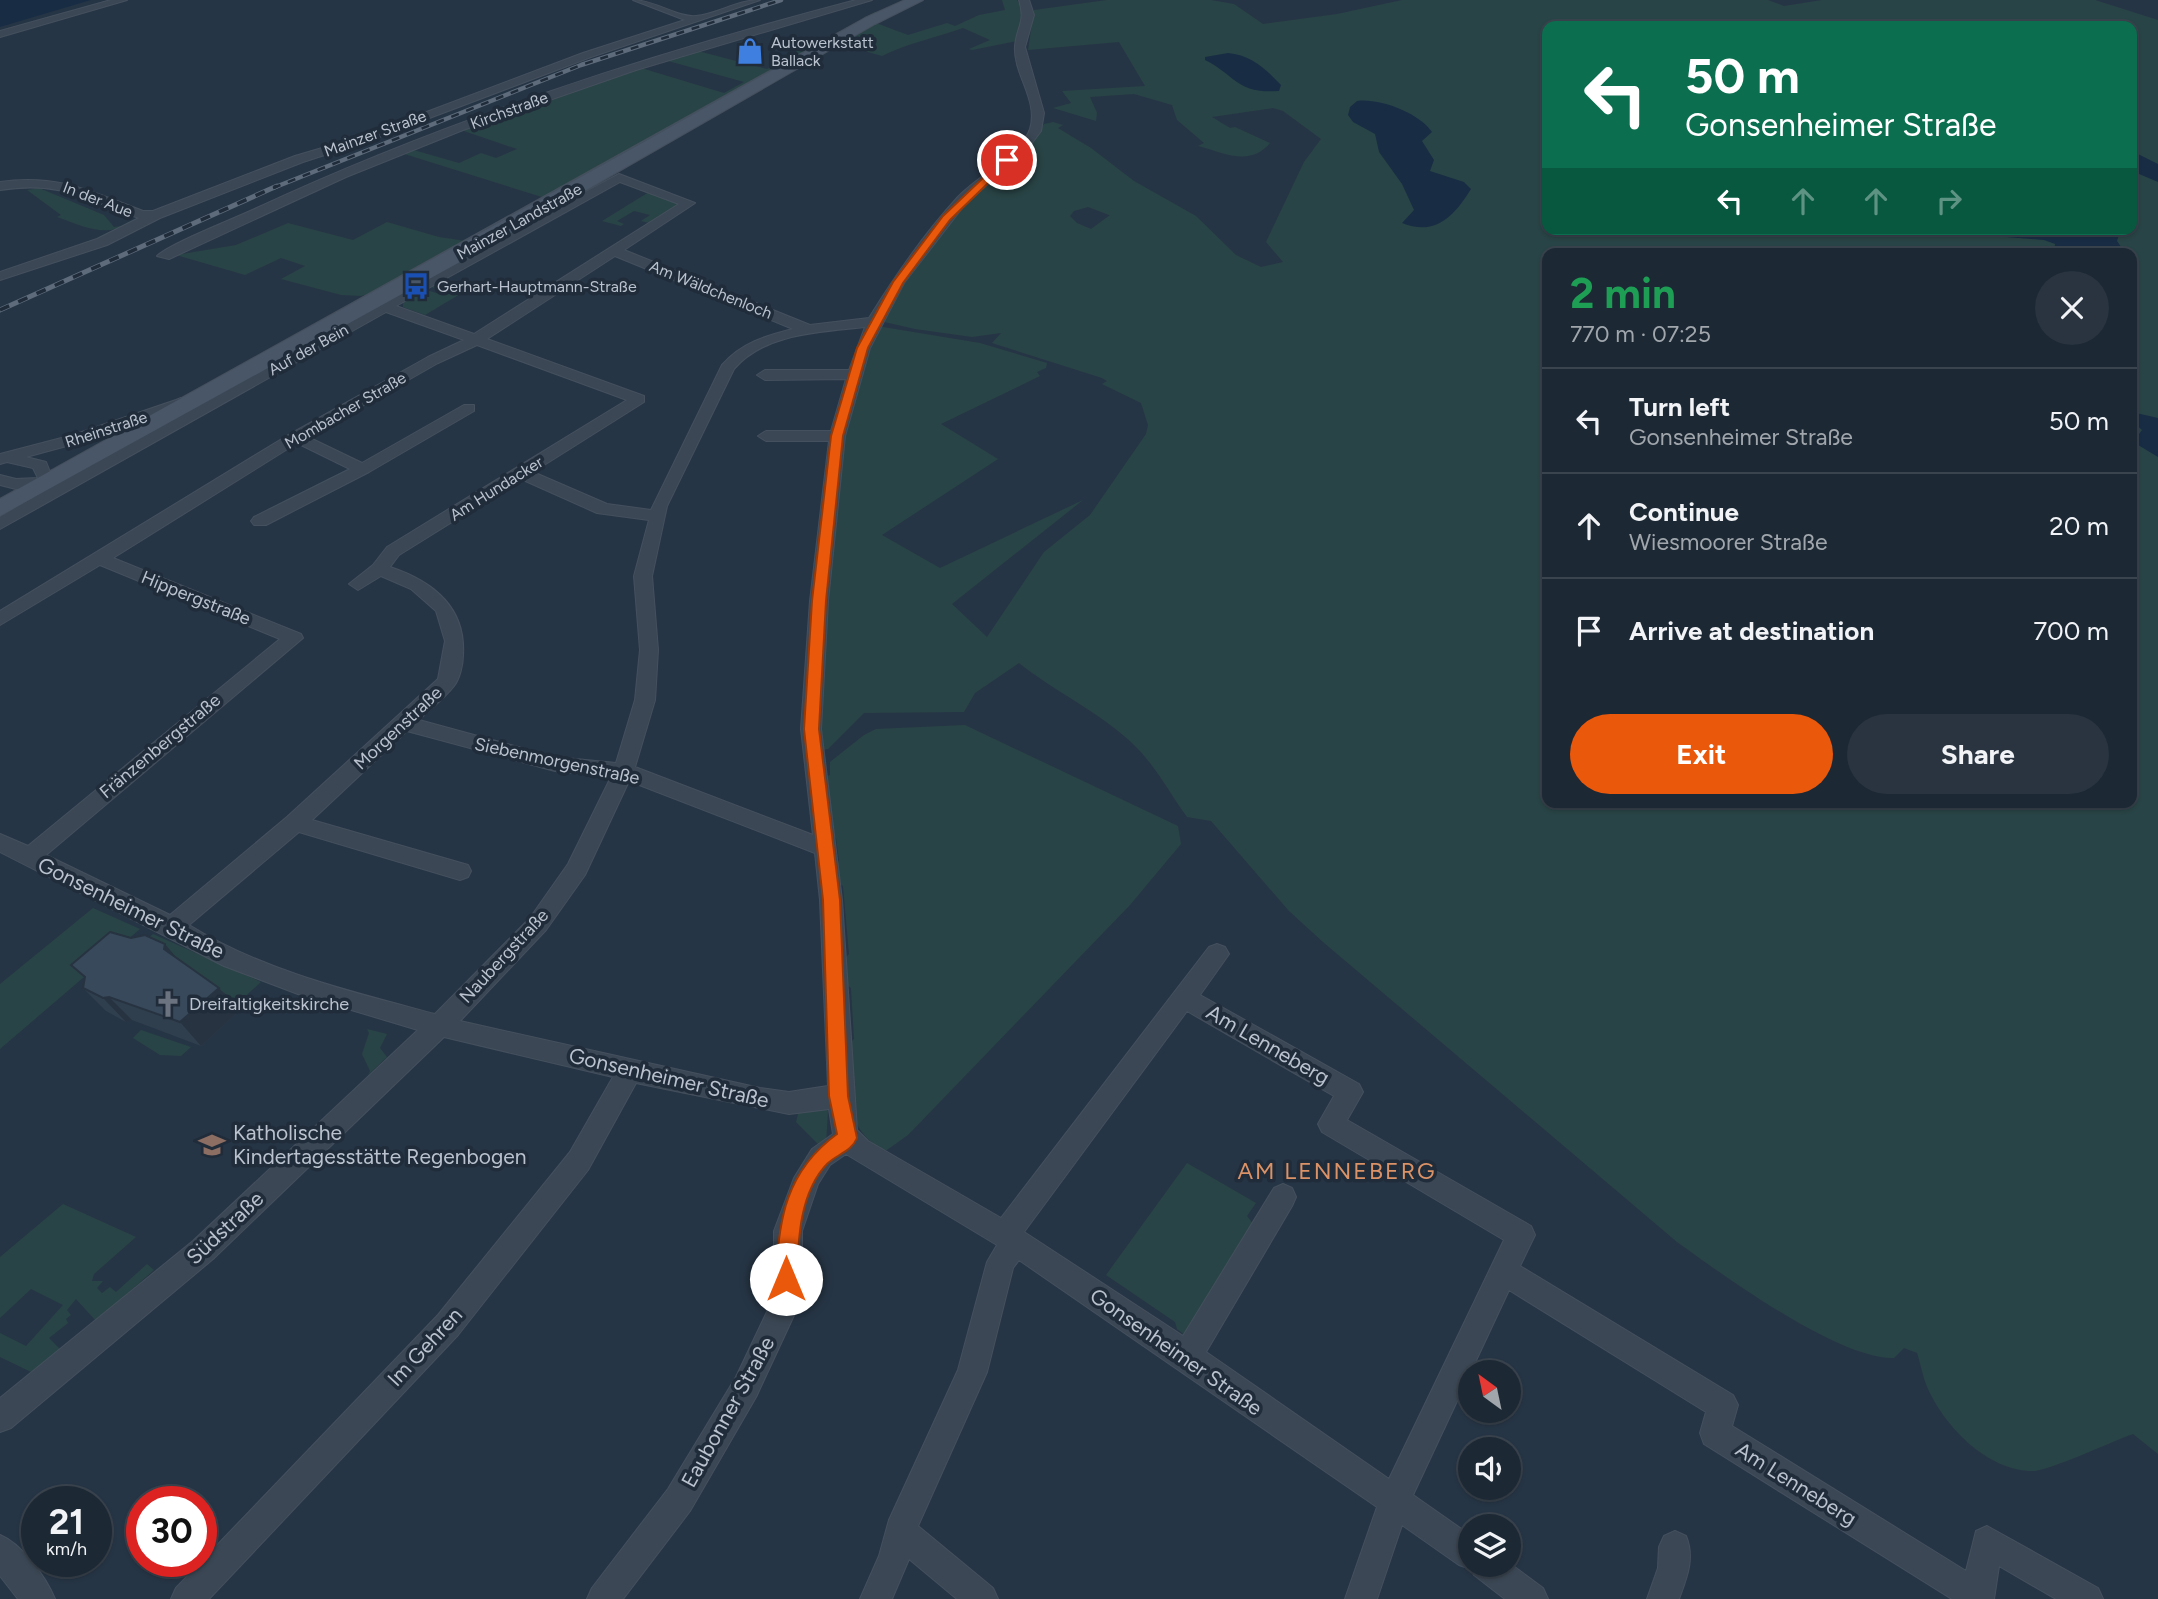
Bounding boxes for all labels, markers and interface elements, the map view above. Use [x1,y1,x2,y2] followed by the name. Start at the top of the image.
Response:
[771,33,874,70] place label: Autowerkstatt Ballack
[735,36,765,66] shop icon: Autowerkstatt Ballack
[1685,46,1800,105] text: 50 m
[1570,49,1661,140] icon: left
[468,88,551,133] street label: Kirchstraße
[321,106,429,161] street label: Mainzer Straße
[1685,106,1997,144] text: Gonsenheimer Straße
[977,130,1037,190] pin
[988,141,1026,179] icon: arrive
[60,177,136,222] street label: In der Aue
[453,179,585,264] street label: Mainzer Landstraße
[1711,182,1749,220] icon: left
[1784,182,1822,220] icon: ahead
[1857,182,1895,220] icon: ahead
[1930,182,1968,220] icon: right
[647,256,775,323] street label: Am Wäldchenloch
[1570,268,1676,319] text: 2 min
[401,271,431,301] bus stop icon: Gerhart-Hauptmann-Straße
[2035,271,2109,345] button: close
[437,277,637,296] place label: Gerhart-Hauptmann-Straße
[265,320,351,379] street label: Auf der Bein
[1570,320,1711,348] text: 770 m · 07:25
[281,368,409,453] street label: Mombacher Straße
[1629,391,1730,423] text: Turn left
[1570,402,1608,440] icon: left
[2049,405,2109,437] text: 50 m
[63,407,150,452] street label: Rheinstraße
[1629,423,1853,451] text: Gonsenheimer Straße
[446,452,547,525] street label: Am Hundacker
[1629,496,1739,528] text: Continue
[1570,507,1608,545] icon: ahead
[2049,510,2109,542] text: 20 m
[1629,528,1828,556] text: Wiesmoorer Straße
[138,566,254,630] street label: Hippergstraße
[1570,612,1608,650] icon: arrive
[1629,615,1874,647] text: Arrive at destination
[2033,615,2109,647] text: 700 m
[349,681,447,774] street label: Morgenstraße
[95,689,225,803] street label: Fränzenbergstraße
[1570,714,1833,794] button: Exit
[1847,714,2109,794] button: Share
[472,733,642,789] street label: Siebenmorgenstraße
[34,851,229,964] street label: Gonsenheimer Straße
[455,904,553,1008] street label: Naubergstraße
[153,989,183,1019] church icon: Dreifaltigkeitskirche
[189,993,349,1015] place label: Dreifaltigkeitskirche
[1202,999,1334,1090] street label: Am Lenneberg
[567,1042,772,1113] street label: Gonsenheimer Straße
[233,1120,526,1169] place label: Katholische Kindertagesstätte Regenbogen
[197,1130,227,1160] school or university icon: Katholische Kindertagesstätte Regenbogen
[1237,1157,1437,1185] district label: AM LENNEBERG
[181,1186,268,1269] street label: Südstraße
[749,1242,823,1316] position arrow
[1085,1283,1267,1420] street label: Gonsenheimer Straße
[382,1302,467,1391] street label: Im Gehren
[676,1332,779,1491] street label: Eaubonner Straße
[1458,1360,1521,1423] north arrow
[1458,1360,1521,1577] map controls
[1731,1436,1861,1531] street label: Am Lenneberg
[1458,1437,1521,1500] button: sound
[126,1486,217,1577] speed limit sign: 30
[49,1501,84,1543] text: 21
[1458,1514,1521,1577] button: layers
[46,1538,87,1560] text: km/h

